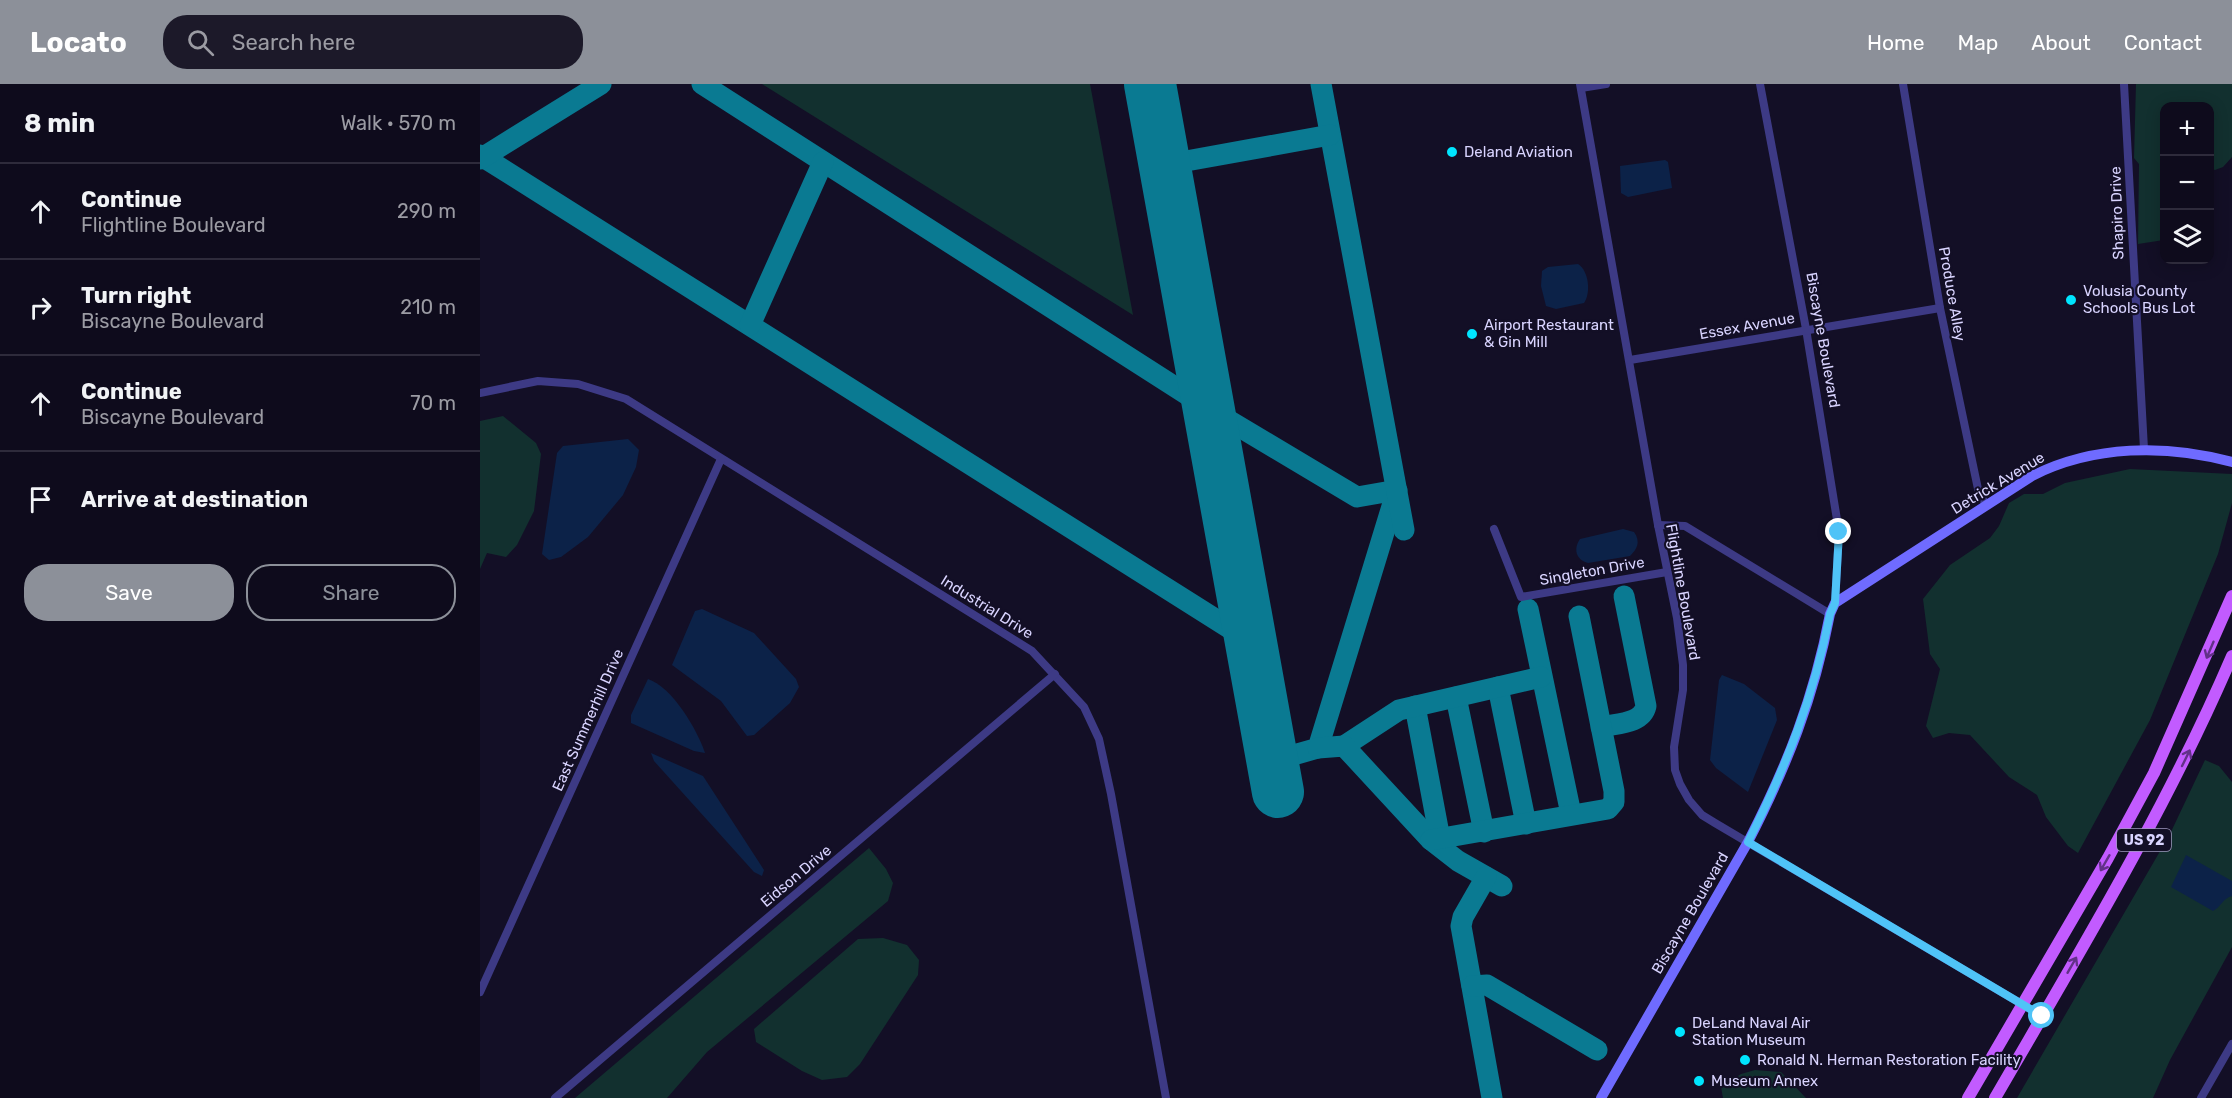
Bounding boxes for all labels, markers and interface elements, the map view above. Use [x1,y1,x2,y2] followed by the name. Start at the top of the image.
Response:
[163,15,583,69] search box
[30,26,127,59] text: Locato
[184,26,217,59] icon: search
[232,29,355,56] text: Search here
[1867,30,1924,55] text: Home
[1957,30,1998,55] text: Map
[2031,30,2091,55] text: About
[2124,30,2202,55] text: Contact
[2160,102,2214,264] map controls
[2160,102,2214,156] button: +
[24,108,95,139] text: 8 min
[340,111,456,135] text: Walk · 570 m
[1464,143,1573,161] place label: Deland Aviation
[1445,145,1459,159] marker: Deland Aviation
[2160,156,2214,210] button: −
[2106,166,2128,260] street label: Shapiro Drive
[81,186,182,213] text: Continue
[24,195,57,228] icon: ahead
[397,199,456,223] text: 290 m
[2160,210,2214,264] button: layers
[81,213,266,237] text: Flightline Boulevard
[1935,245,1969,343] street label: Produce Alley
[1802,271,1844,409] street label: Biscayne Boulevard
[81,282,191,309] text: Turn right
[2083,282,2195,317] place label: Volusia County Schools Bus Lot
[24,291,57,324] icon: right
[2064,293,2078,307] marker: Volusia County Schools Bus Lot
[400,295,456,319] text: 210 m
[81,309,264,333] text: Biscayne Boulevard
[1698,309,1796,343] street label: Essex Avenue
[1484,316,1614,351] place label: Airport Restaurant & Gin Mill
[1465,327,1479,341] marker: Airport Restaurant & Gin Mill
[81,378,182,405] text: Continue
[24,387,57,420] icon: ahead
[410,391,456,415] text: 70 m
[81,405,264,429] text: Biscayne Boulevard
[1948,448,2048,518] street label: Detrick Avenue
[24,483,57,516] icon: arrive
[81,486,308,513] text: Arrive at destination
[1825,518,1851,544] route end
[1662,522,1704,662] street label: Flightline Boulevard
[1538,553,1646,589] street label: Singleton Drive
[24,564,234,621] button: Save
[246,564,456,621] button: Share
[937,571,1037,643] street label: Industrial Drive
[2204,641,2215,659] one-way arrow
[549,646,627,794] street label: East Summerhill Drive
[2180,749,2192,767] one-way arrow
[2117,829,2171,851] road number: US 92
[757,841,835,911] street label: Eidson Drive
[1648,849,1732,977] street label: Biscayne Boulevard
[2099,854,2111,871] one-way arrow
[2067,957,2078,975] one-way arrow
[2028,1002,2054,1028] route start
[1692,1014,1811,1049] place label: DeLand Naval Air Station Museum
[1673,1025,1687,1039] marker: DeLand Naval Air Station Museum
[1757,1051,2021,1069] place label: Ronald N. Herman Restoration Facility
[1738,1053,1752,1067] marker: Ronald N. Herman Restoration Facility
[1711,1072,1818,1090] place label: Museum Annex
[1692,1074,1706,1088] marker: Museum Annex

